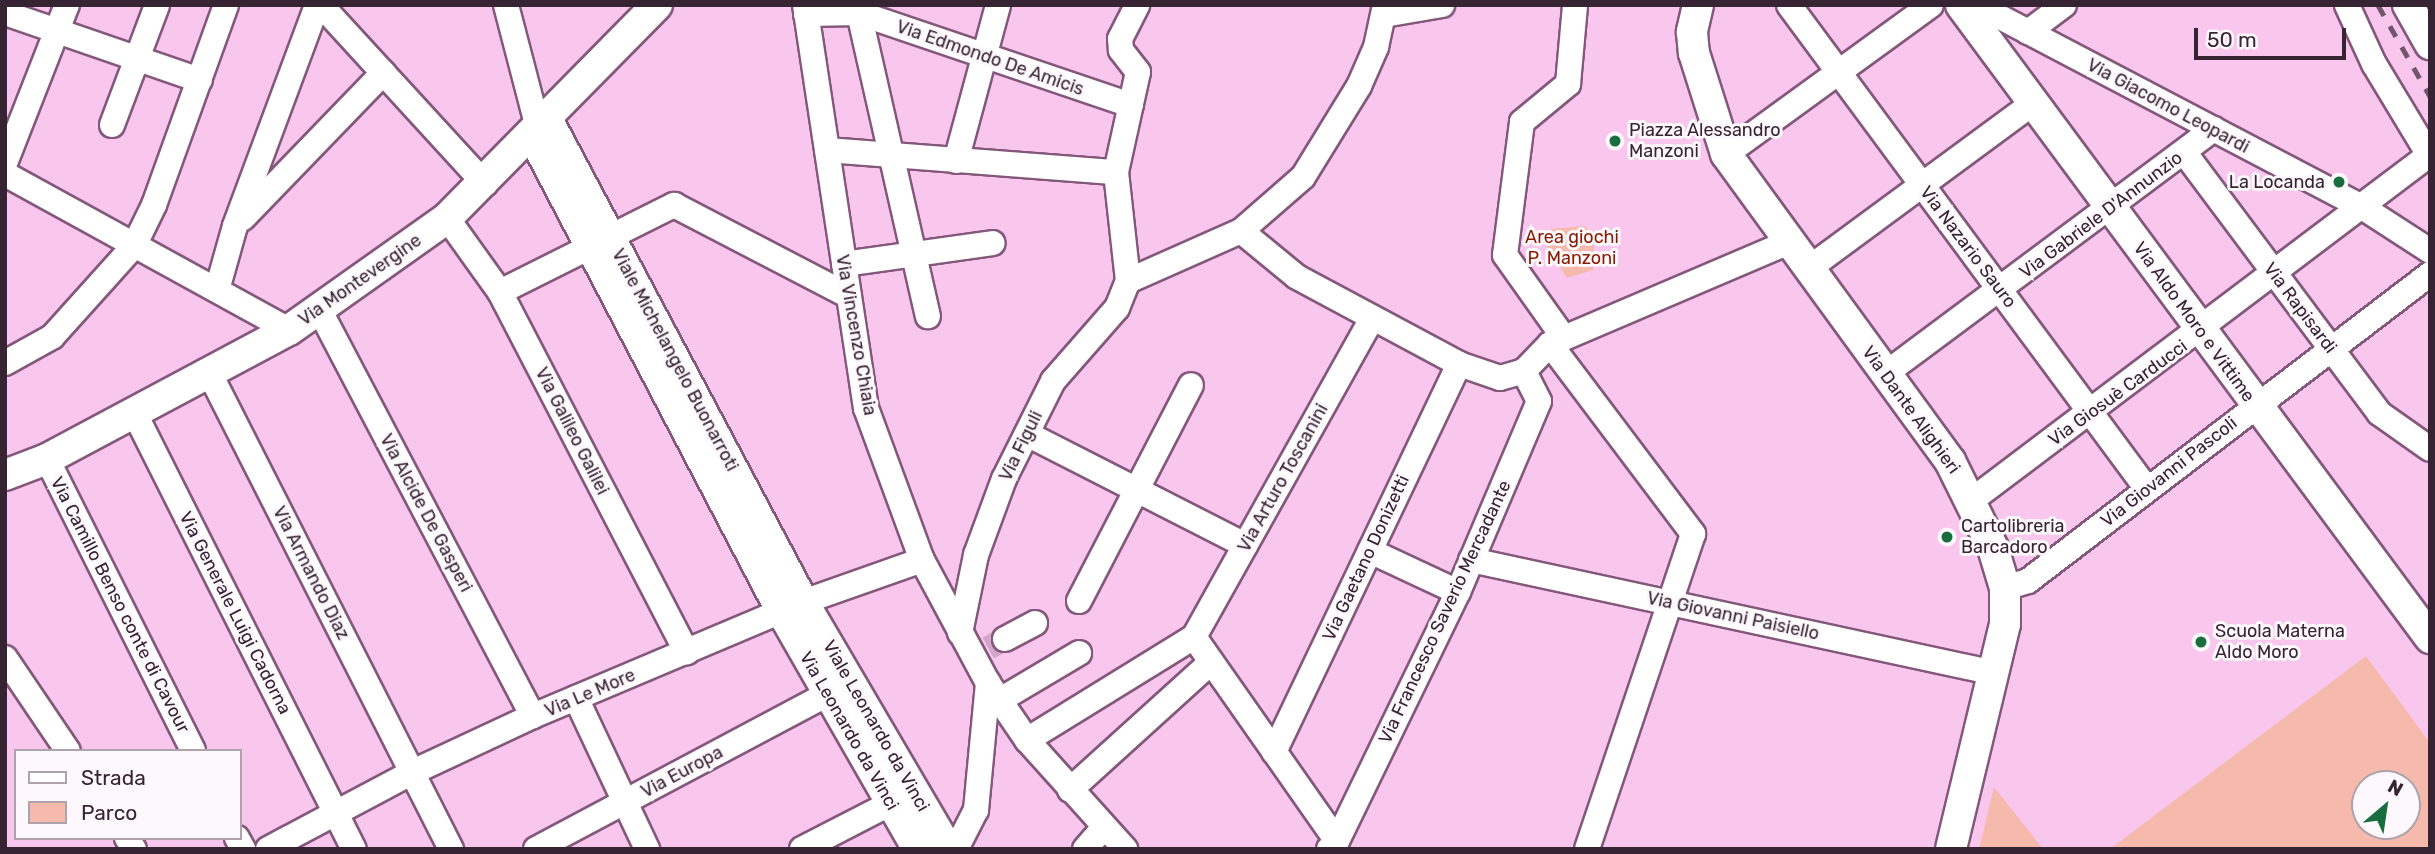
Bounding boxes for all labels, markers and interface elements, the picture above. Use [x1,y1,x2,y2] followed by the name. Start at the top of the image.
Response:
[2197,14,2349,58] scale bar
[893,16,1087,100] street label: Via Edmondo De Amicis
[2207,27,2257,52] text: 50 m
[2083,54,2253,158] street label: Via Giacomo Leopardi
[1629,120,1781,162] place label: Piazza Alessandro Manzoni
[1607,133,1623,149] marker: Piazza Alessandro Manzoni
[2015,147,2187,283] street label: Via Gabriele D'Annunzio
[2229,171,2325,193] place label: La Locanda
[2331,174,2347,190] marker: La Locanda
[1915,182,2021,312] street label: Via Nazario Sauro
[1525,227,1619,270] park label: Area giochi P. Manzoni
[294,230,426,330] street label: Via Montevergine
[2128,237,2260,407] street label: Via Aldo Moro e Vittime
[607,245,743,475] street label: Viale Michelangelo Buonarroti
[831,253,881,417] street label: Via Vincenzo Chiaia
[2259,258,2341,358] street label: Via Rapisardi
[2044,335,2192,451] street label: Via Giosuè Carducci
[1857,342,1965,478] street label: Via Dante Alighieri
[531,364,613,498] street label: Via Galileo Galilei
[1233,400,1333,556] street label: Via Arturo Toscanini
[995,407,1047,485] street label: Via Figuli
[2097,412,2241,532] street label: Via Giovanni Pascoli
[375,430,477,596] street label: Via Alcide De Gasperi
[1318,472,1414,644] street label: Via Gaetano Donizetti
[46,473,194,737] street label: Via Camillo Benso conte di Cavour
[1374,477,1516,747] street label: Via Francesco Saverio Mercadante
[268,502,354,644] street label: Via Armando Diaz
[174,508,296,718] street label: Via Generale Luigi Cadorna
[1961,516,2064,558] place label: Cartolibreria Barcadoro
[1939,529,1955,545] marker: Cartolibreria Barcadoro
[1645,587,1821,645] street label: Via Giovanni Paisiello
[2215,621,2345,664] place label: Scuola Materna Aldo Moro
[2193,634,2209,650] marker: Scuola Materna Aldo Moro
[818,636,934,816] street label: Viale Leonardo da Vinci
[795,648,903,814] street label: Via Leonardo da Vinci
[541,664,639,722] street label: Via Le More
[637,741,727,803] street label: Via Europa
[14,749,242,840] legend
[81,765,146,790] text: Strada
[2351,770,2421,840] north arrow
[2384,775,2407,801] text: N
[81,800,137,825] text: Parco

